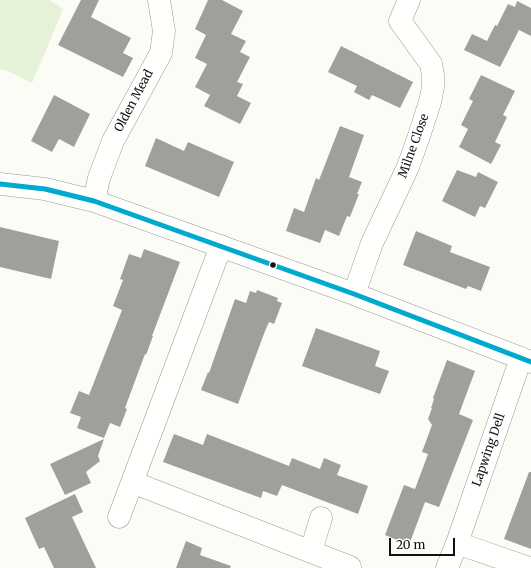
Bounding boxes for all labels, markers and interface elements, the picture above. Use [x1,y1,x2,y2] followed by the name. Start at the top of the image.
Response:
[112,67,156,135] street label: Olden Mead
[396,112,432,180] street label: Milne Close
[268,260,278,270] unlabelled marker
[470,411,508,489] street label: Lapwing Dell
[391,530,457,556] scale bar
[396,537,425,552] text: 20 m

